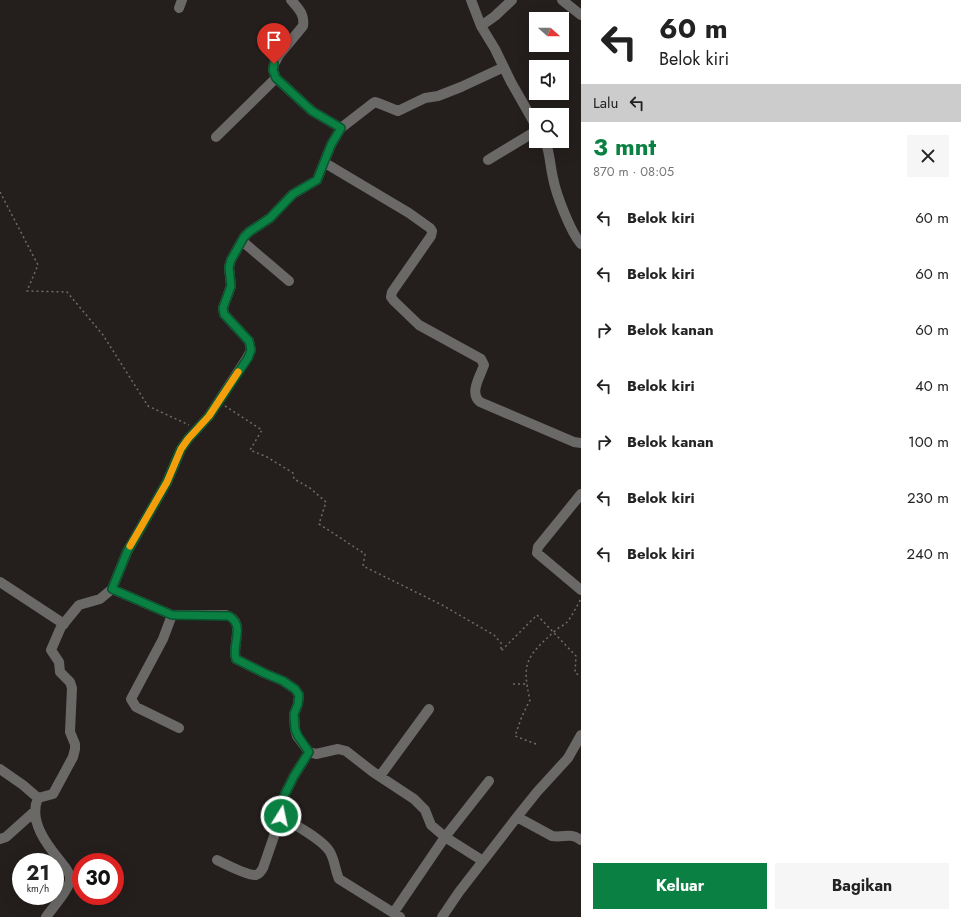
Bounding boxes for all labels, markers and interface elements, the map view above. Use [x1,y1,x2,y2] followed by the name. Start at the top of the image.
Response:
[659,8,728,49] text: 60 m
[529,12,569,52] north arrow
[529,12,569,148] map controls
[593,16,645,68] icon: left
[257,23,291,64] pin
[263,29,285,51] icon: arrive
[659,46,729,72] text: Belok kiri
[529,60,569,100] button: sound
[593,92,618,114] text: Lalu
[626,92,648,114] icon: left
[529,108,569,148] button: search
[593,129,656,164] text: 3 mnt
[907,135,949,177] button: close
[593,162,674,181] text: 870 m · 08:05
[593,207,615,229] icon: left
[627,207,695,229] text: Belok kiri
[915,207,949,229] text: 60 m
[593,263,615,285] icon: left
[627,263,695,285] text: Belok kiri
[915,263,949,285] text: 60 m
[593,319,615,341] icon: right
[627,319,714,341] text: Belok kanan
[915,319,949,341] text: 60 m
[593,375,615,397] icon: left
[627,375,695,397] text: Belok kiri
[915,375,949,397] text: 40 m
[593,431,615,453] icon: right
[627,431,714,453] text: Belok kanan
[908,431,949,453] text: 100 m
[593,487,615,509] icon: left
[627,487,695,509] text: Belok kiri
[907,487,949,509] text: 230 m
[593,543,615,565] icon: left
[627,543,695,565] text: Belok kiri
[907,543,949,565] text: 240 m
[260,795,302,837] position arrow
[72,853,124,905] speed limit sign: 30
[26,859,50,888] text: 21
[593,863,767,909] button: Keluar
[775,863,949,909] button: Bagikan
[27,881,49,896] text: km/h

